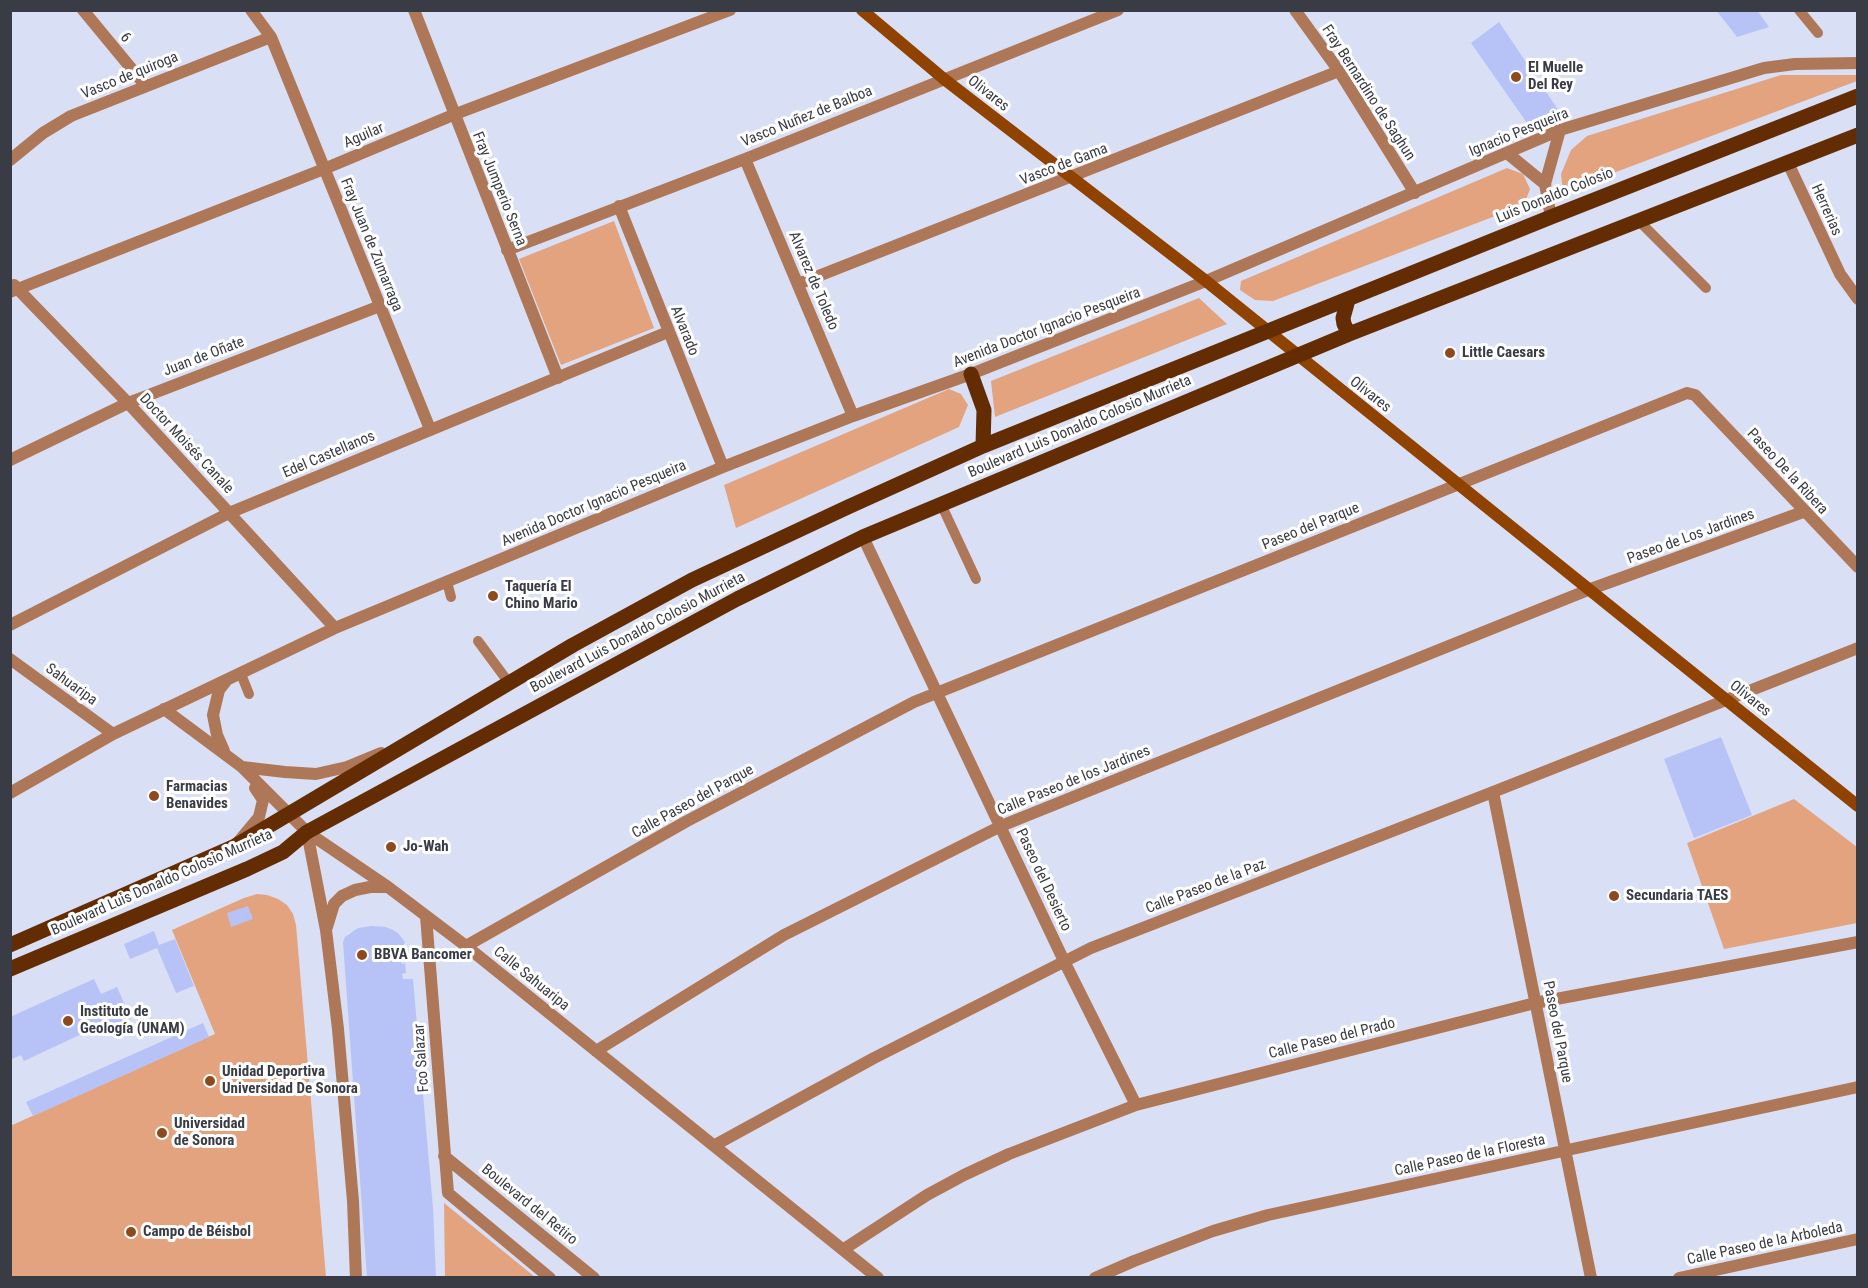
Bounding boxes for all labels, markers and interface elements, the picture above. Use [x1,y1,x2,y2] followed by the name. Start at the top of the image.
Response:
[1317,22,1419,164] street label: Fray Bernardino de Saghun
[116,29,134,47] street label: 6
[79,48,181,104] street label: Vasco de quiroga
[1528,59,1583,94] place label: El Muelle Del Rey
[1509,70,1523,84] marker: El Muelle Del Rey
[964,72,1012,116] street label: Olivares
[739,82,875,152] street label: Vasco Nuñez de Balboa
[1467,105,1571,161] street label: Ignacio Pesqueira
[341,120,387,152] street label: Aguilar
[468,129,530,249] street label: Fray Jumperio Serna
[1018,140,1110,190] street label: Vasco de Gama
[1494,164,1616,228] street label: Luis Donaldo Colosio
[336,176,406,314] street label: Fray Juan de Zumarraga
[1807,181,1845,239] street label: Herrerias
[784,229,842,333] street label: Alvarez de Toledo
[951,284,1143,372] street label: Avenida Doctor Ignacio Pesqueira
[666,304,702,358] street label: Alvarado
[161,333,247,381] street label: Juan de Oñate
[1462,344,1545,362] place label: Little Caesars
[1443,346,1457,360] marker: Little Caesars
[966,372,1194,482] street label: Boulevard Luis Donaldo Colosio Murrieta
[1346,373,1394,417] street label: Olivares
[135,390,237,498] street label: Doctor Moisés Canale
[1743,425,1831,519] street label: Paseo De la Ribera
[280,427,378,483] street label: Edel Castellanos
[499,457,689,551] street label: Avenida Doctor Ignacio Pesqueira
[1260,499,1362,555] street label: Paseo del Parque
[1625,506,1757,568] street label: Paseo de Los Jardines
[528,569,748,697] street label: Boulevard Luis Donaldo Colosio Murrieta
[505,578,578,613] place label: Taquería El Chino Mario
[486,589,500,603] marker: Taquería El Chino Mario
[42,660,100,710] street label: Sahuaripa
[1726,677,1774,721] street label: Olivares
[995,742,1153,820] street label: Calle Paseo de los Jardines
[629,761,757,843] street label: Calle Paseo del Parque
[166,778,228,813] place label: Farmacias Benavides
[147,789,161,803] marker: Farmacias Benavides
[49,826,275,940] street label: Boulevard Luis Donaldo Colosio Murrieta
[1011,826,1075,934] street label: Paseo del Desierto
[403,838,449,856] place label: Jo-Wah
[384,840,398,854] marker: Jo-Wah
[1143,856,1269,918] street label: Calle Paseo de la Paz
[1626,887,1728,905] place label: Secundaria TAES
[1607,889,1621,903] marker: Secundaria TAES
[489,943,573,1015] street label: Calle Sahuaripa
[374,946,472,964] place label: BBVA Bancomer
[355,948,369,962] marker: BBVA Bancomer
[1538,980,1576,1084] street label: Paseo del Parque
[80,1003,185,1038] place label: Instituto de Geología (UNAM)
[61,1014,75,1028] marker: Instituto de Geología (UNAM)
[1267,1015,1397,1063] street label: Calle Paseo del Prado
[411,1023,433,1093] street label: Fco Salazar
[222,1063,358,1098] place label: Unidad Deportiva Universidad De Sonora
[203,1074,217,1088] marker: Unidad Deportiva Universidad De Sonora
[174,1115,245,1150] place label: Universidad de Sonora
[155,1126,169,1140] marker: Universidad de Sonora
[1393,1131,1547,1181] street label: Calle Paseo de la Floresta
[477,1161,581,1249] street label: Boulevard del Retiro
[1686,1219,1844,1269] street label: Calle Paseo de la Arboleda
[143,1223,251,1241] place label: Campo de Béisbol
[124,1225,138,1239] marker: Campo de Béisbol

